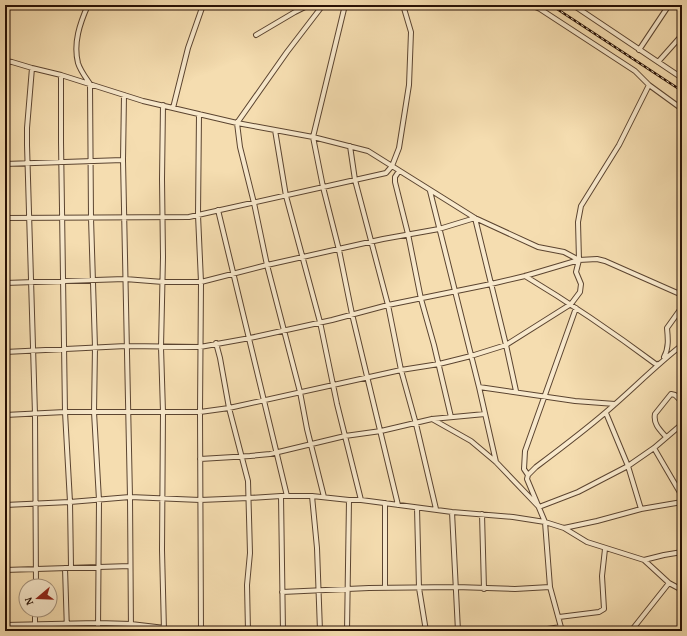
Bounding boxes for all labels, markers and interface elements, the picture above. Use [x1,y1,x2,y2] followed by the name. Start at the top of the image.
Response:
[18,578,58,618] north arrow
[20,595,37,607] text: N

